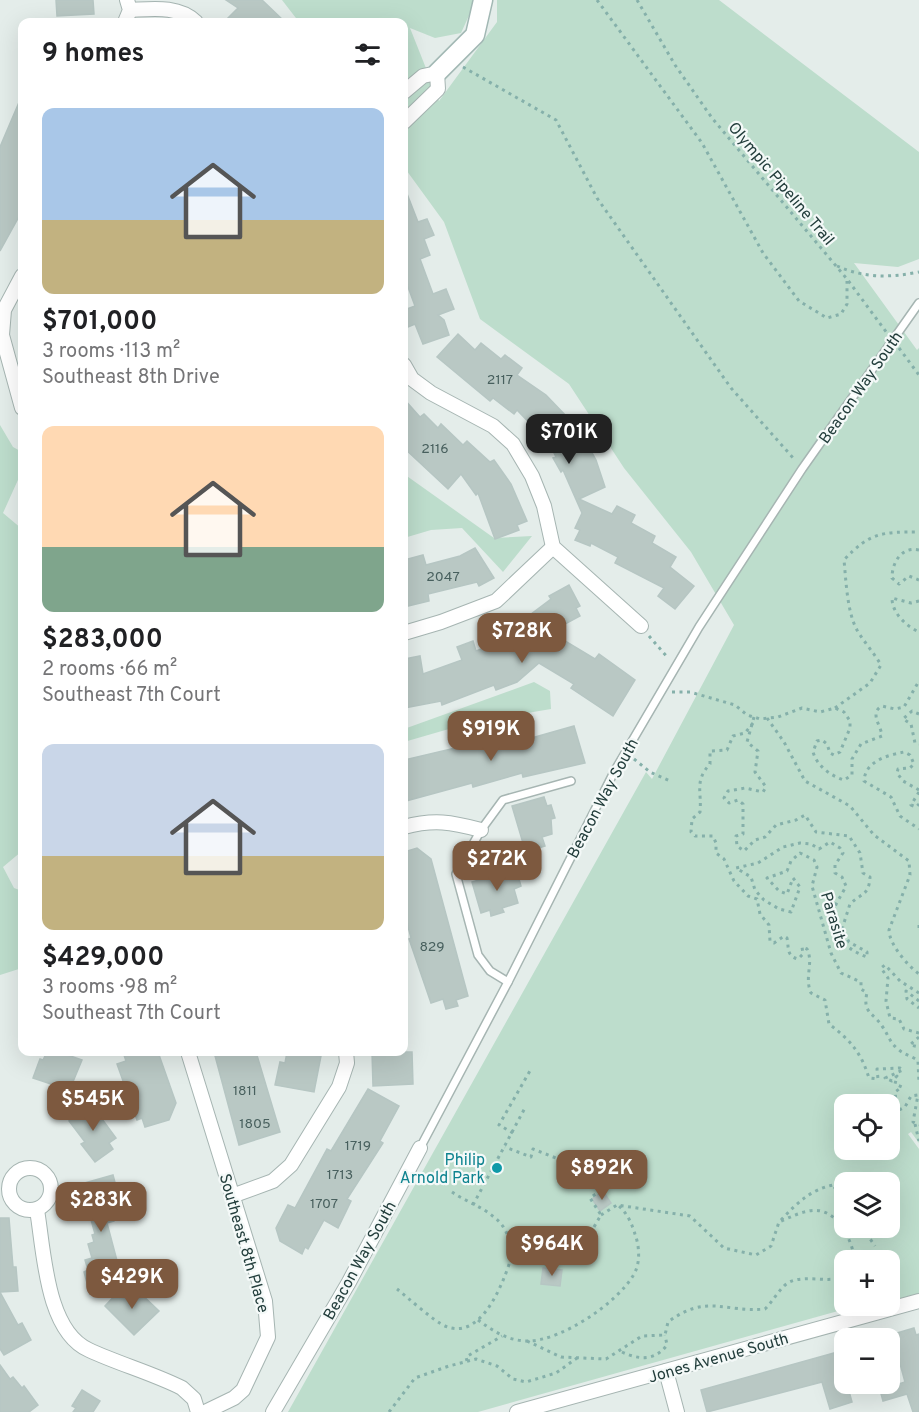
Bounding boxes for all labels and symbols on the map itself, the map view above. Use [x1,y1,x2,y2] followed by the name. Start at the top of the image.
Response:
[723,119,838,250] street label: Olympic Pipeline Trail
[815,328,908,448] street label: Beacon Way South
[487,372,513,389] house number: 2117
[527,414,611,465] pin: $701K
[421,441,449,458] house number: 2116
[426,569,460,586] house number: 2047
[480,613,564,664] pin: $728K
[449,711,533,762] pin: $919K
[564,736,644,862] street label: Beacon Way South
[455,841,539,892] pin: $272K
[815,890,851,952] street label: Parasite
[419,939,445,956] house number: 829
[51,1081,135,1132] pin: $545K
[233,1083,257,1100] house number: 1811
[239,1116,271,1133] house number: 1805
[345,1138,371,1155] house number: 1719
[560,1150,644,1201] pin: $892K
[400,1151,485,1189] place label: Philip Arnold Park
[490,1161,504,1175] marker: Philip Arnold Park
[327,1167,353,1184] house number: 1713
[214,1172,273,1315] street label: Southeast 8th Place
[59,1182,143,1233] pin: $283K
[310,1196,338,1213] house number: 1707
[320,1198,402,1324] street label: Beacon Way South
[510,1226,594,1277] pin: $964K
[90,1259,174,1310] pin: $429K
[646,1329,791,1389] street label: Jones Avenue South

